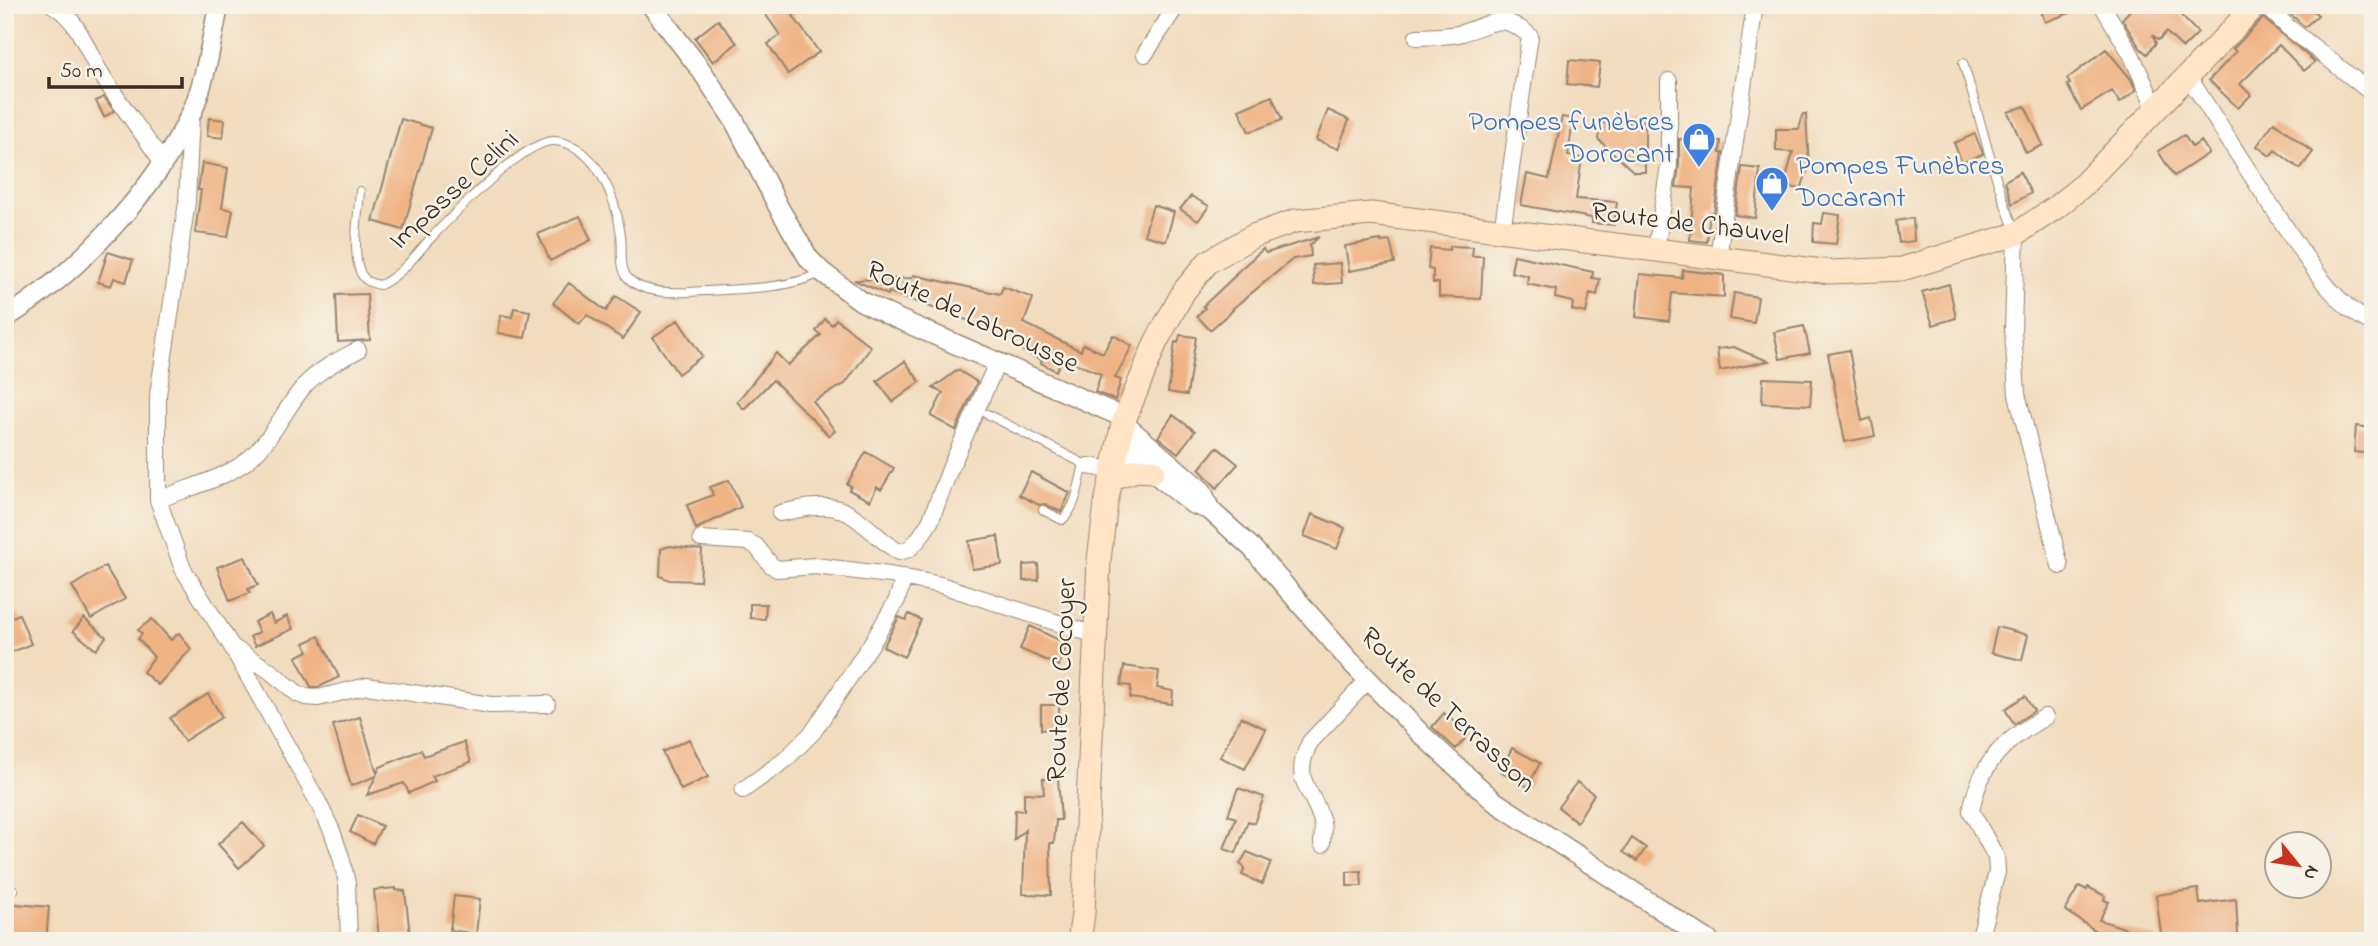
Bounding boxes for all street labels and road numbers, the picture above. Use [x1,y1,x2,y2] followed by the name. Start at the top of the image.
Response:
[381,121,529,261] street label: Impasse Celini
[1589,193,1791,257] street label: Route de Chauvel
[859,251,1086,386] street label: Route de Labrousse
[1037,577,1089,783] street label: Route de Cocoyer
[1350,618,1544,804] street label: Route de Terrasson

